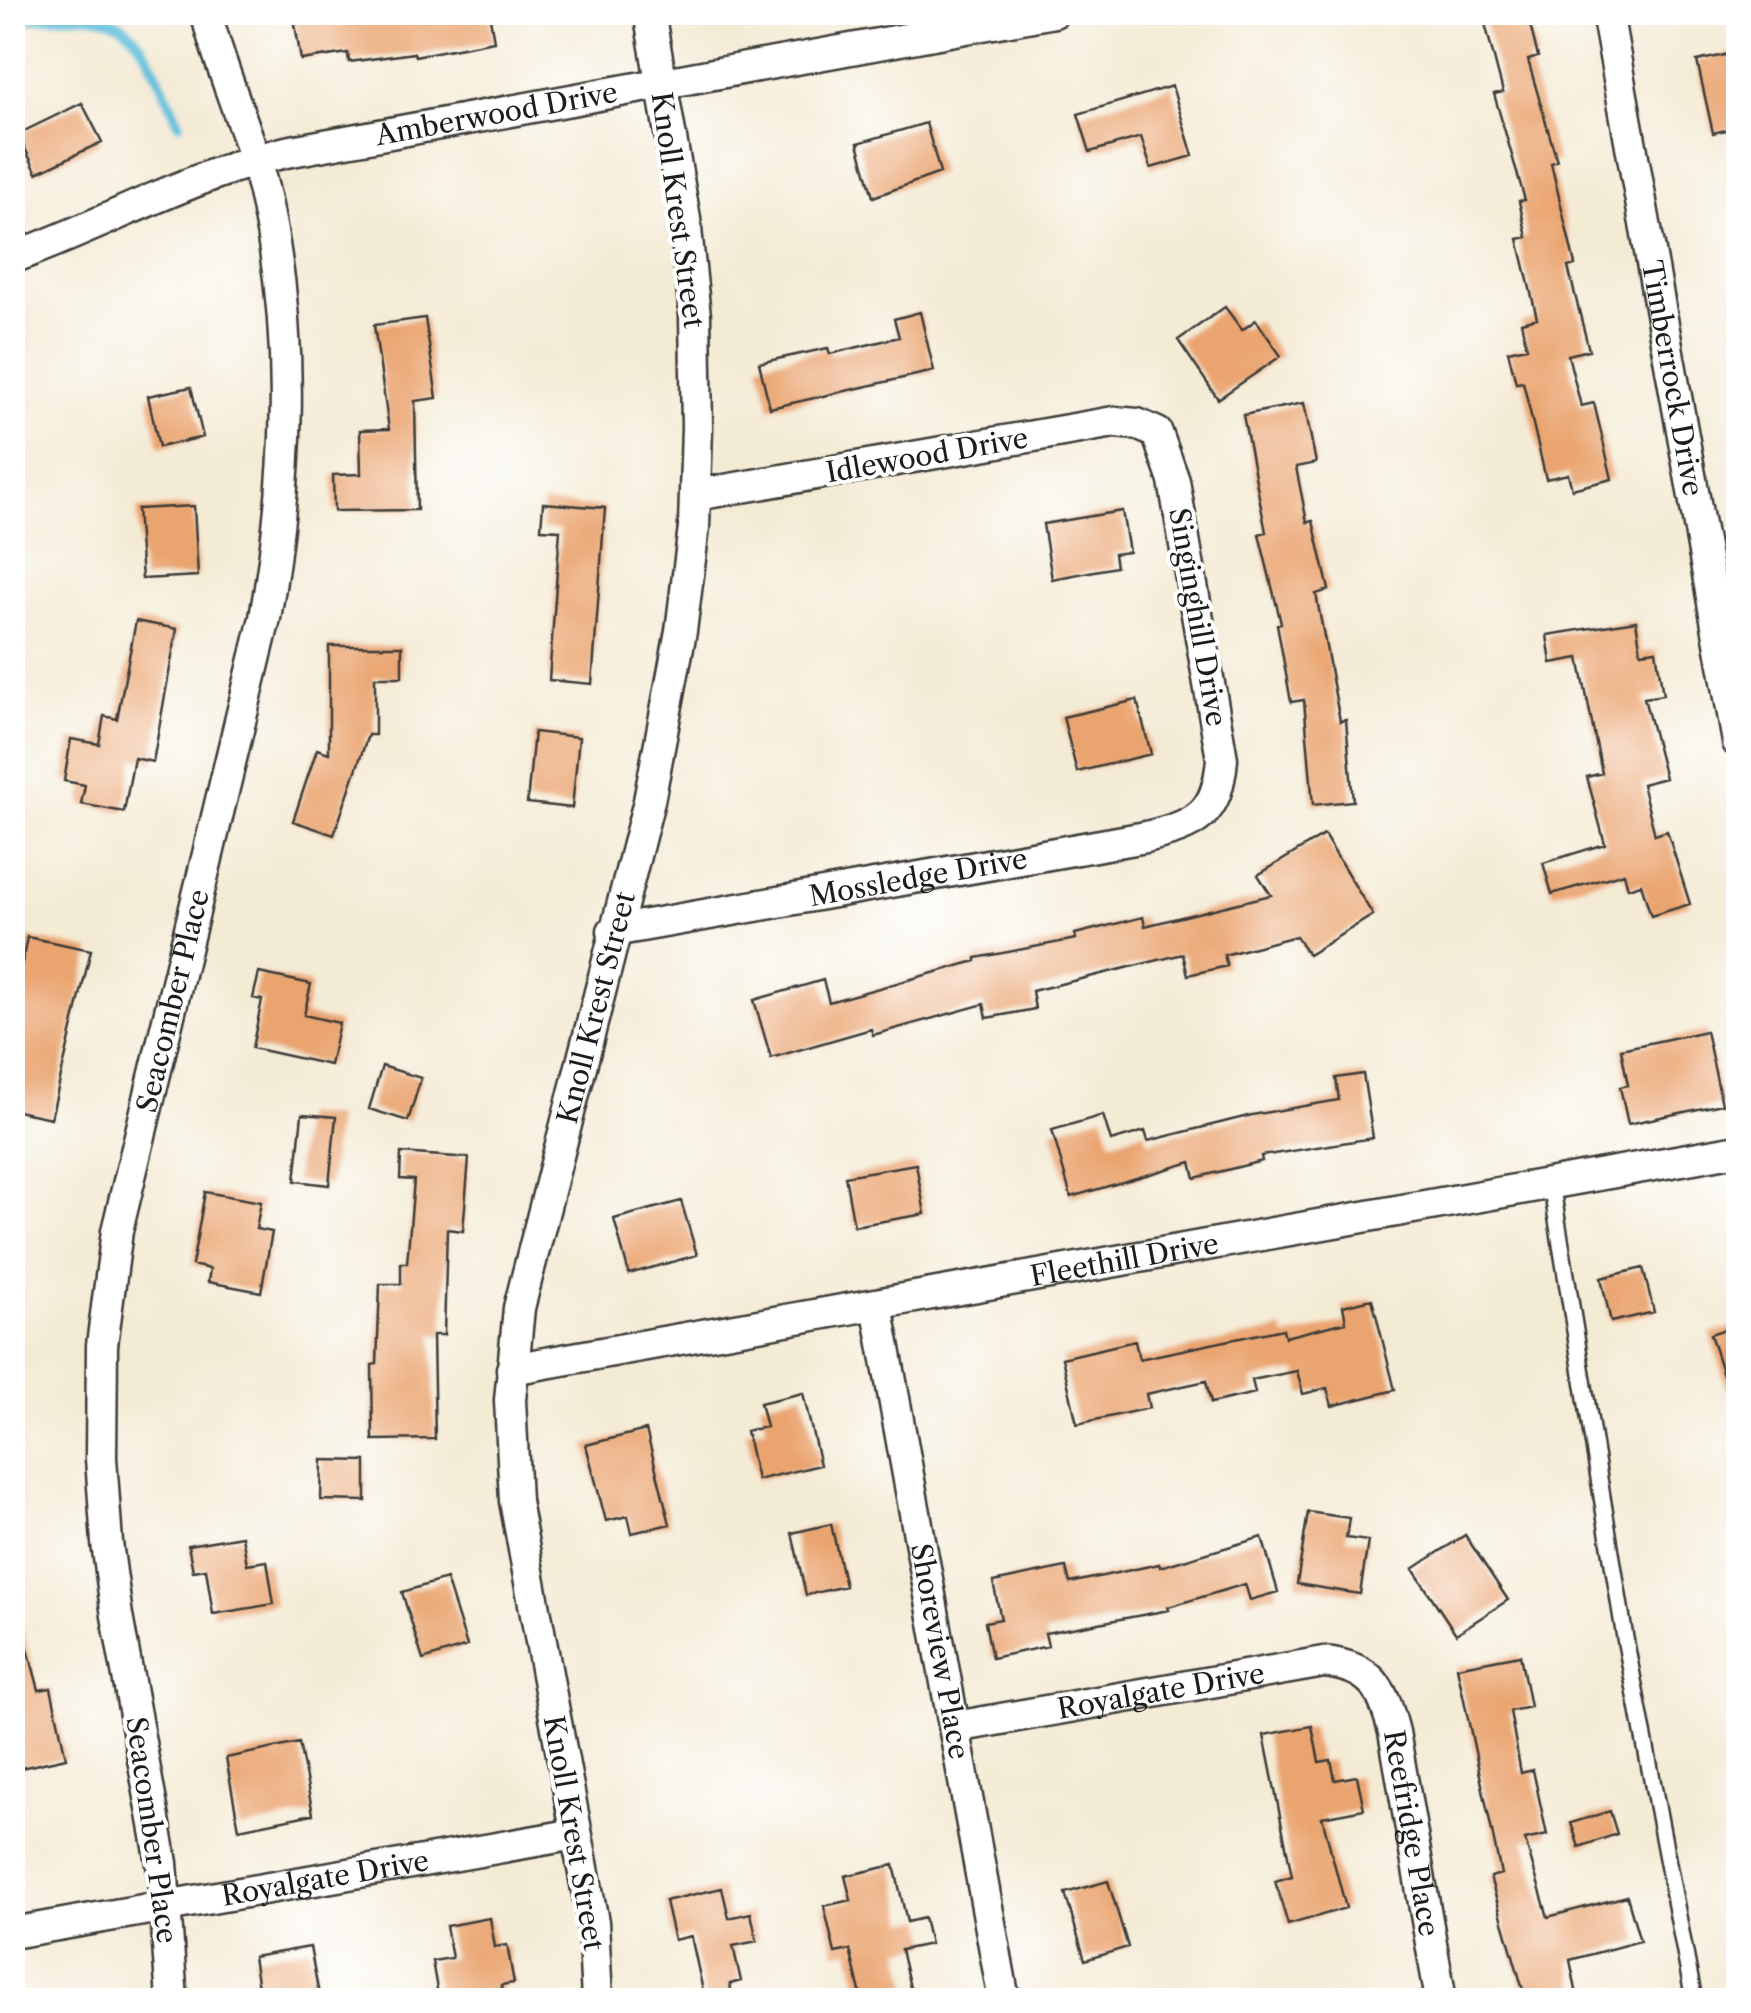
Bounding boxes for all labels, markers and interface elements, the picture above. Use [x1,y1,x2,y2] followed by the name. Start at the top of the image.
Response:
[372,75,620,153] street label: Amberwood Drive
[645,90,711,330] street label: Knoll Krest Street
[1635,258,1711,499] street label: Timberrock Drive
[823,420,1031,490] street label: Idlewood Drive
[1162,505,1234,729] street label: Singinghill Drive
[807,841,1030,913] street label: Mossledge Drive
[129,886,216,1116] street label: Seacomber Place
[550,888,642,1127] street label: Knoll Krest Street
[1027,1226,1221,1293] street label: Fleethill Drive
[904,1541,977,1762] street label: Shoreview Place
[1055,1656,1267,1726] street label: Royalgate Drive
[537,1713,611,1953] street label: Knoll Krest Street
[119,1715,185,1945] street label: Seacomber Place
[1377,1727,1447,1939] street label: Reefridge Place
[219,1843,432,1913] street label: Royalgate Drive

